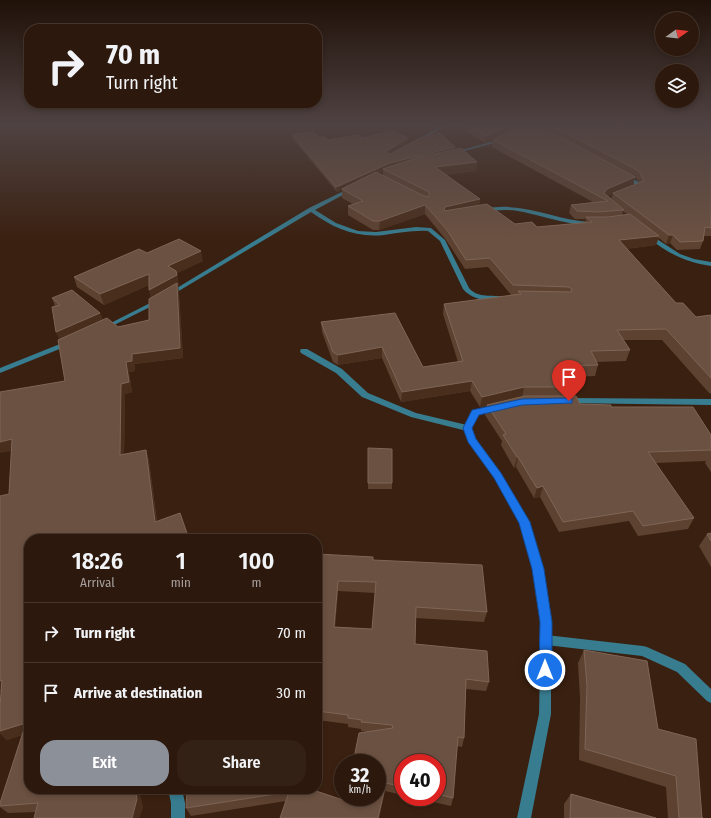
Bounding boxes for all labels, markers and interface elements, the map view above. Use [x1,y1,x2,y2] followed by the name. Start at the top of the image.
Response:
[655,12,699,56] north arrow
[655,12,699,108] map controls
[106,38,160,71] text: 70 m
[40,40,92,92] icon: right
[655,64,699,108] button: layers
[106,72,178,94] text: Turn right
[552,360,586,401] pin
[558,366,580,388] icon: arrive
[72,547,123,575] text: 18:26
[176,547,186,575] text: 1
[238,547,274,575] text: 100
[80,575,115,590] text: Arrival
[171,575,191,590] text: min
[251,575,261,590] text: m
[40,622,62,644] icon: right
[74,624,135,642] text: Turn right
[277,624,306,642] text: 70 m
[524,649,566,691] position arrow
[40,682,62,704] icon: arrive
[74,684,202,702] text: Arrive at destination
[276,684,306,702] text: 30 m
[40,740,169,786] button: Exit
[177,740,306,786] button: Share
[394,754,446,806] speed limit sign: 40
[351,763,369,787] text: 32
[349,784,371,796] text: km/h

